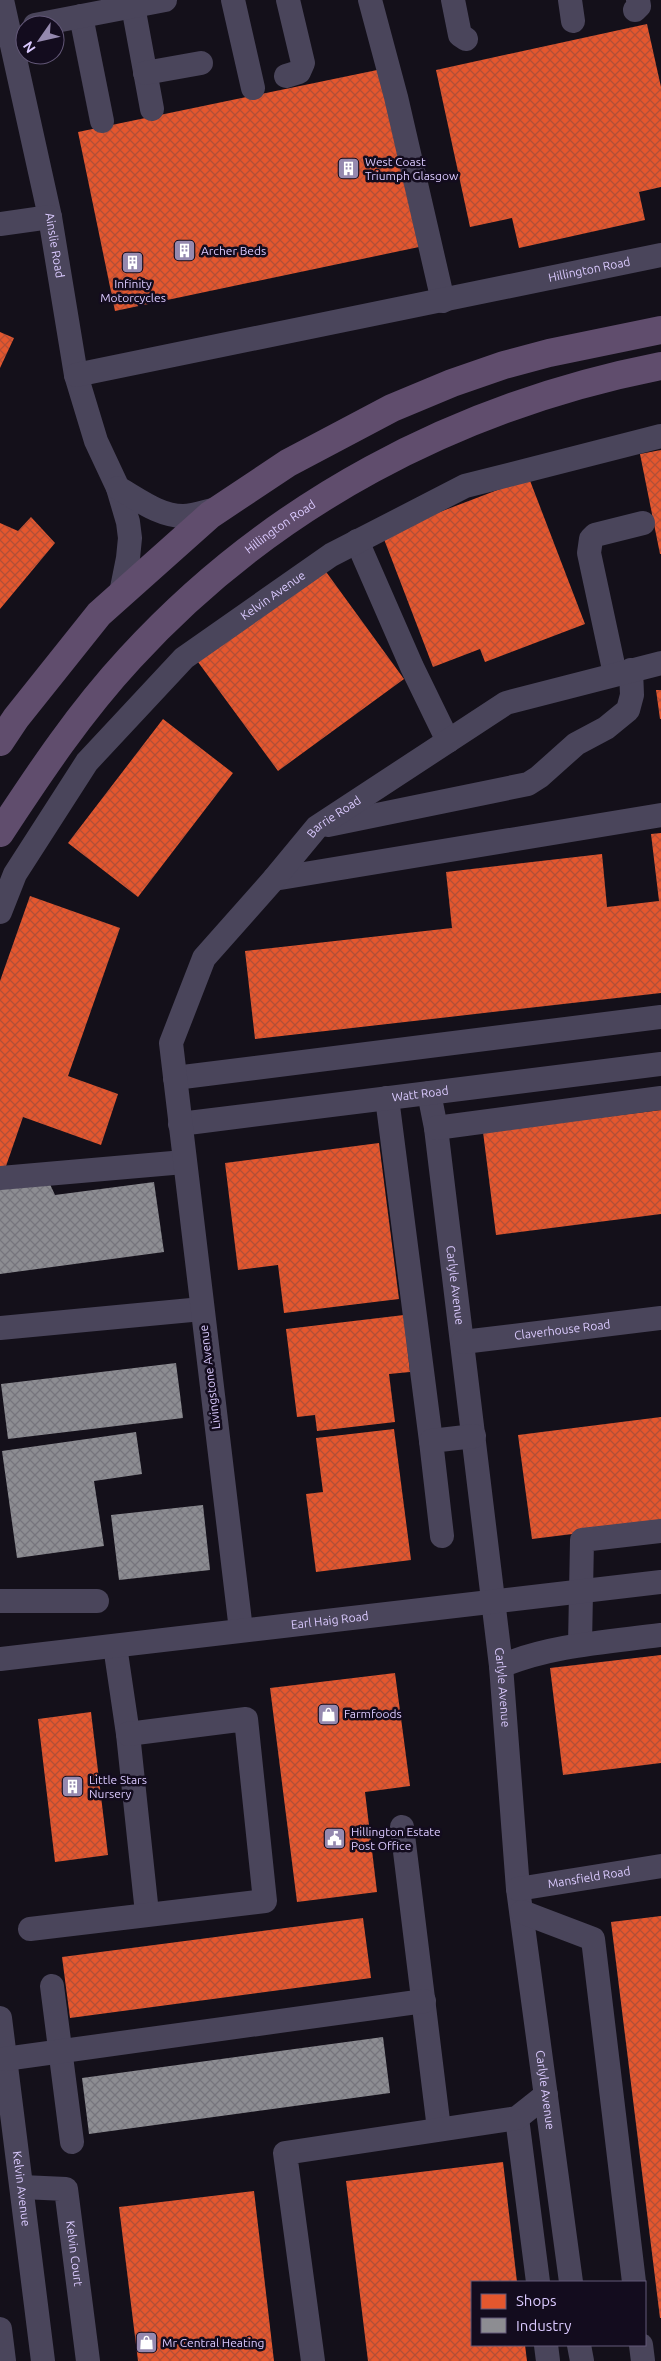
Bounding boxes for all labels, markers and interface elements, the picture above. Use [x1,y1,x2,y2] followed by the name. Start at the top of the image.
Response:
[15,15,65,65] north arrow
[20,38,39,56] text: N
[365,155,459,182] place label: West Coast Triumph Glasgow
[337,157,361,181] building icon: West Coast Triumph Glasgow
[43,211,67,279] street label: Ainslie Road
[173,239,197,263] building icon: Archer Beds
[201,244,266,257] place label: Archer Beds
[121,251,145,275] building icon: Infinity Motorcycles
[547,254,631,284] street label: Hillington Road
[100,277,166,304] place label: Infinity Motorcycles
[242,497,318,556] street label: Hillington Road
[238,568,308,622] street label: Kelvin Avenue
[304,793,363,840] street label: Barrie Road
[391,1084,449,1104] street label: Watt Road
[444,1245,467,1326] street label: Carlyle Avenue
[513,1317,611,1342] street label: Claverhouse Road
[197,1324,222,1430] street label: Livingstone Avenue
[290,1609,369,1631] street label: Earl Haig Road
[493,1647,513,1728] street label: Carlyle Avenue
[316,1702,340,1726] shop icon: Farmfoods
[344,1707,402,1720] place label: Farmfoods
[89,1773,147,1800] place label: Little Stars Nursery
[61,1775,85,1799] building icon: Little Stars Nursery
[351,1825,441,1852] place label: Hillington Estate Post Office
[323,1827,347,1851] public building icon: Hillington Estate Post Office
[547,1864,631,1890] street label: Mansfield Road
[534,2049,557,2130] street label: Carlyle Avenue
[11,2150,33,2227] street label: Kelvin Avenue
[64,2220,85,2287] street label: Kelvin Court
[471,2281,646,2346] legend
[516,2292,557,2309] text: Shops
[516,2317,571,2334] text: Industry
[134,2331,158,2355] shop icon: Mr Central Heating
[162,2336,264,2349] place label: Mr Central Heating

